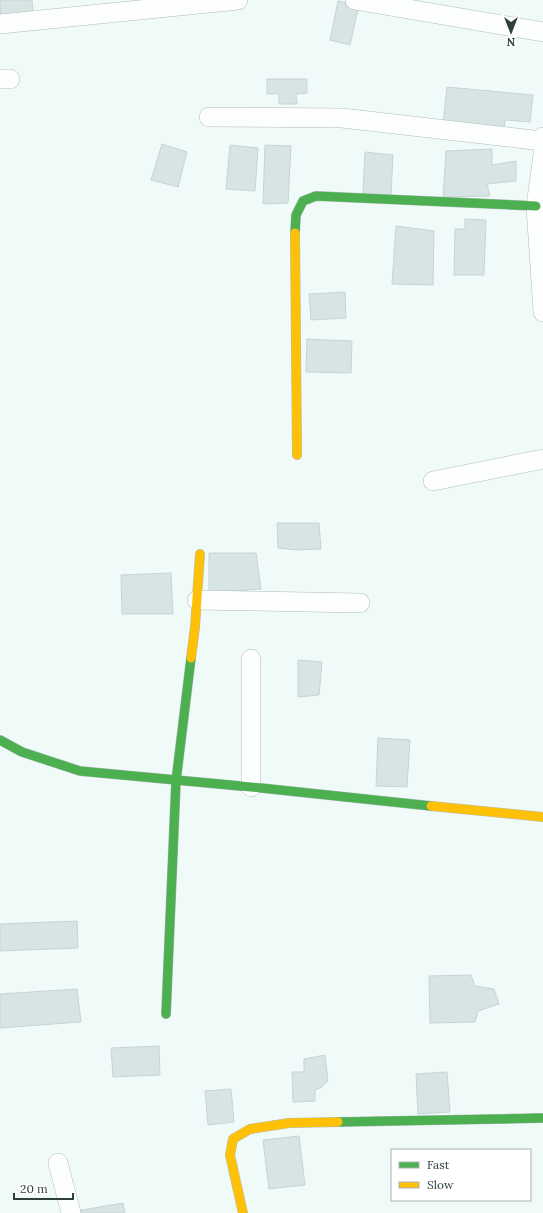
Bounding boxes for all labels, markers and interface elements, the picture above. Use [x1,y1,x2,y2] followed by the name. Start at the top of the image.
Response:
[491,12,531,52] north arrow
[506,35,515,49] text: N
[391,1149,531,1201] legend
[427,1157,450,1172] text: Fast
[14,1175,73,1201] scale bar
[427,1177,454,1192] text: Slow
[20,1181,48,1196] text: 20 m

